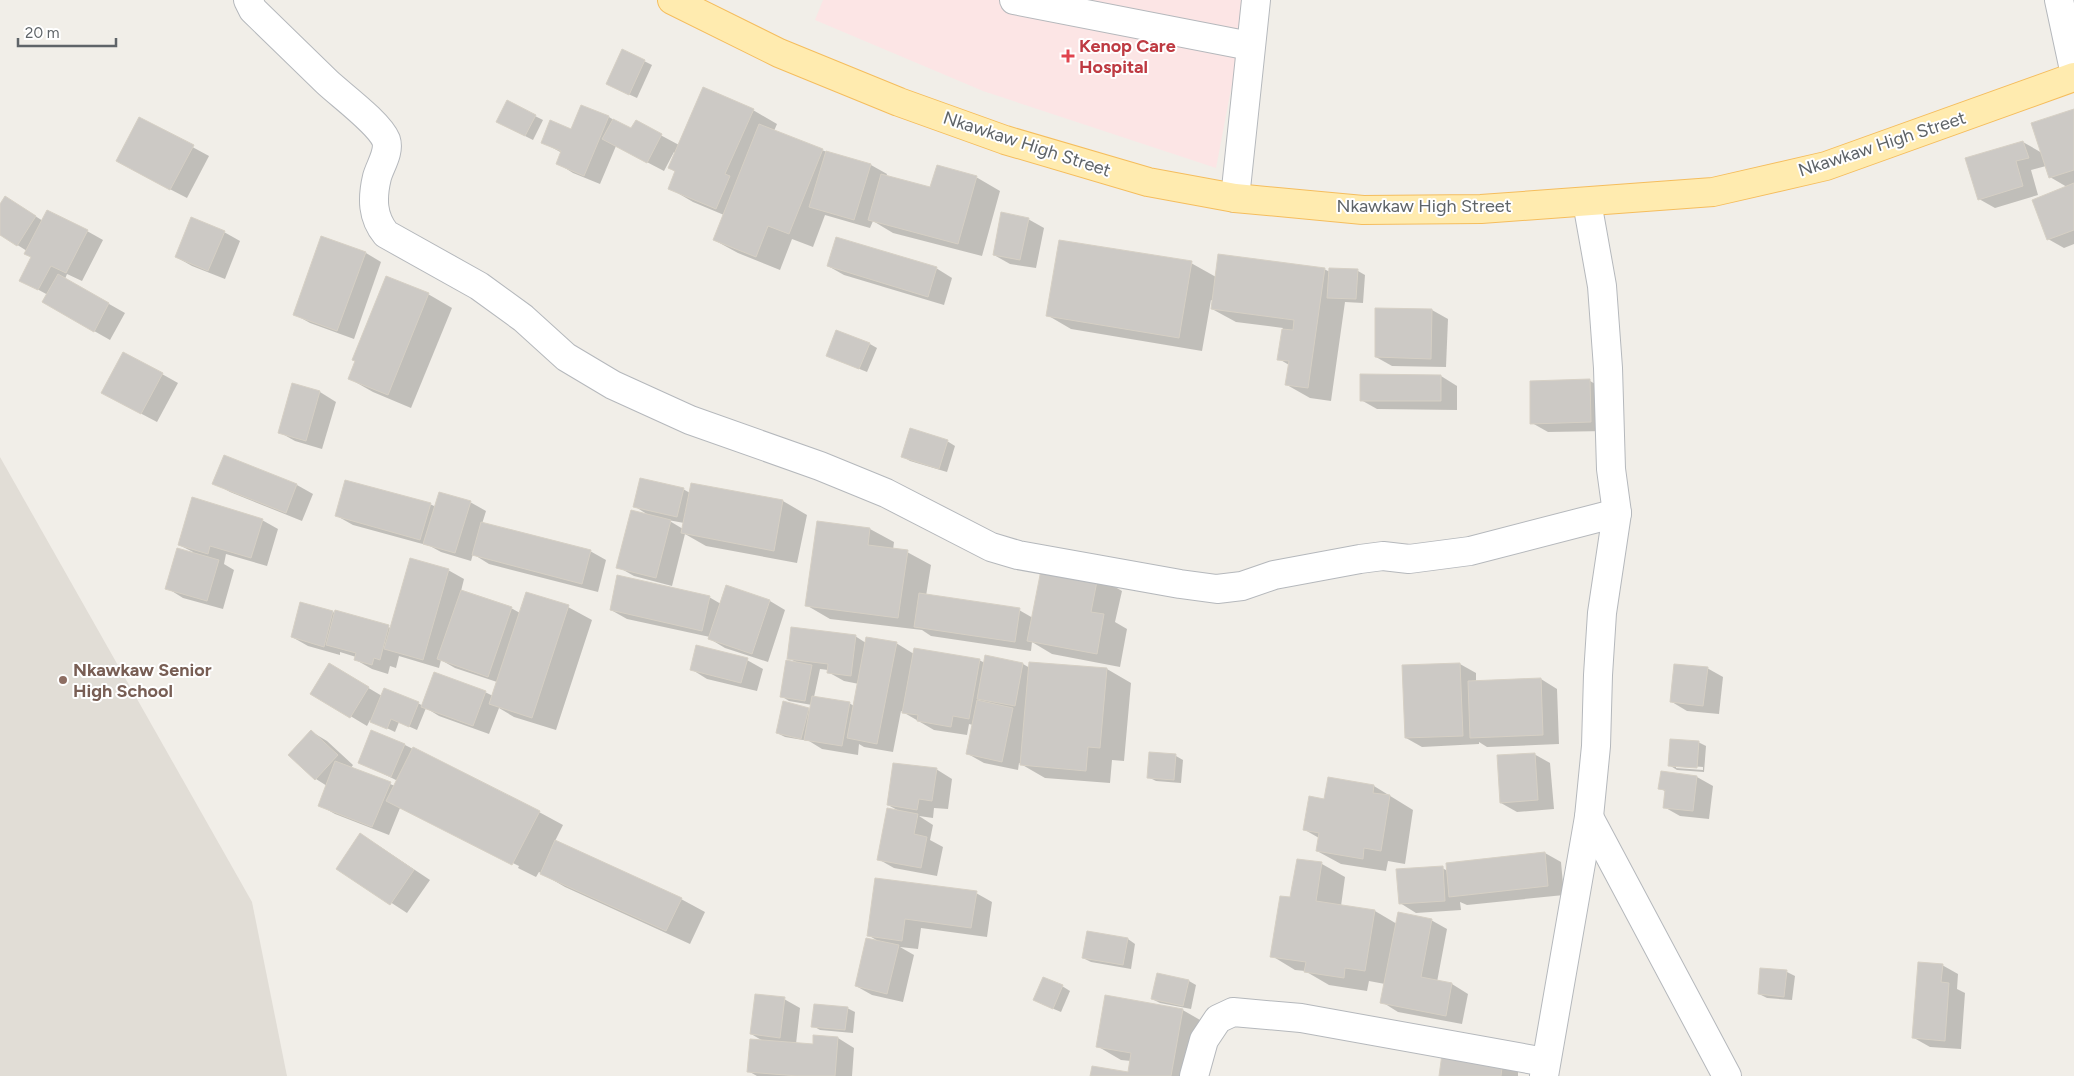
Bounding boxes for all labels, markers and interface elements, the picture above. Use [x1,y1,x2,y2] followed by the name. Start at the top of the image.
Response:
[18,15,115,47] scale bar
[25,24,59,42] text: 20 m
[1079,35,1176,78] place label: Kenop Care Hospital
[1061,49,1075,63] marker: Kenop Care Hospital
[1795,106,1969,181] street label: Nkawkaw High Street
[940,107,1114,182] street label: Nkawkaw High Street
[1337,195,1512,217] street label: Nkawkaw High Street
[73,659,212,702] place label: Nkawkaw Senior High School
[57,674,69,686] marker: Nkawkaw Senior High School

